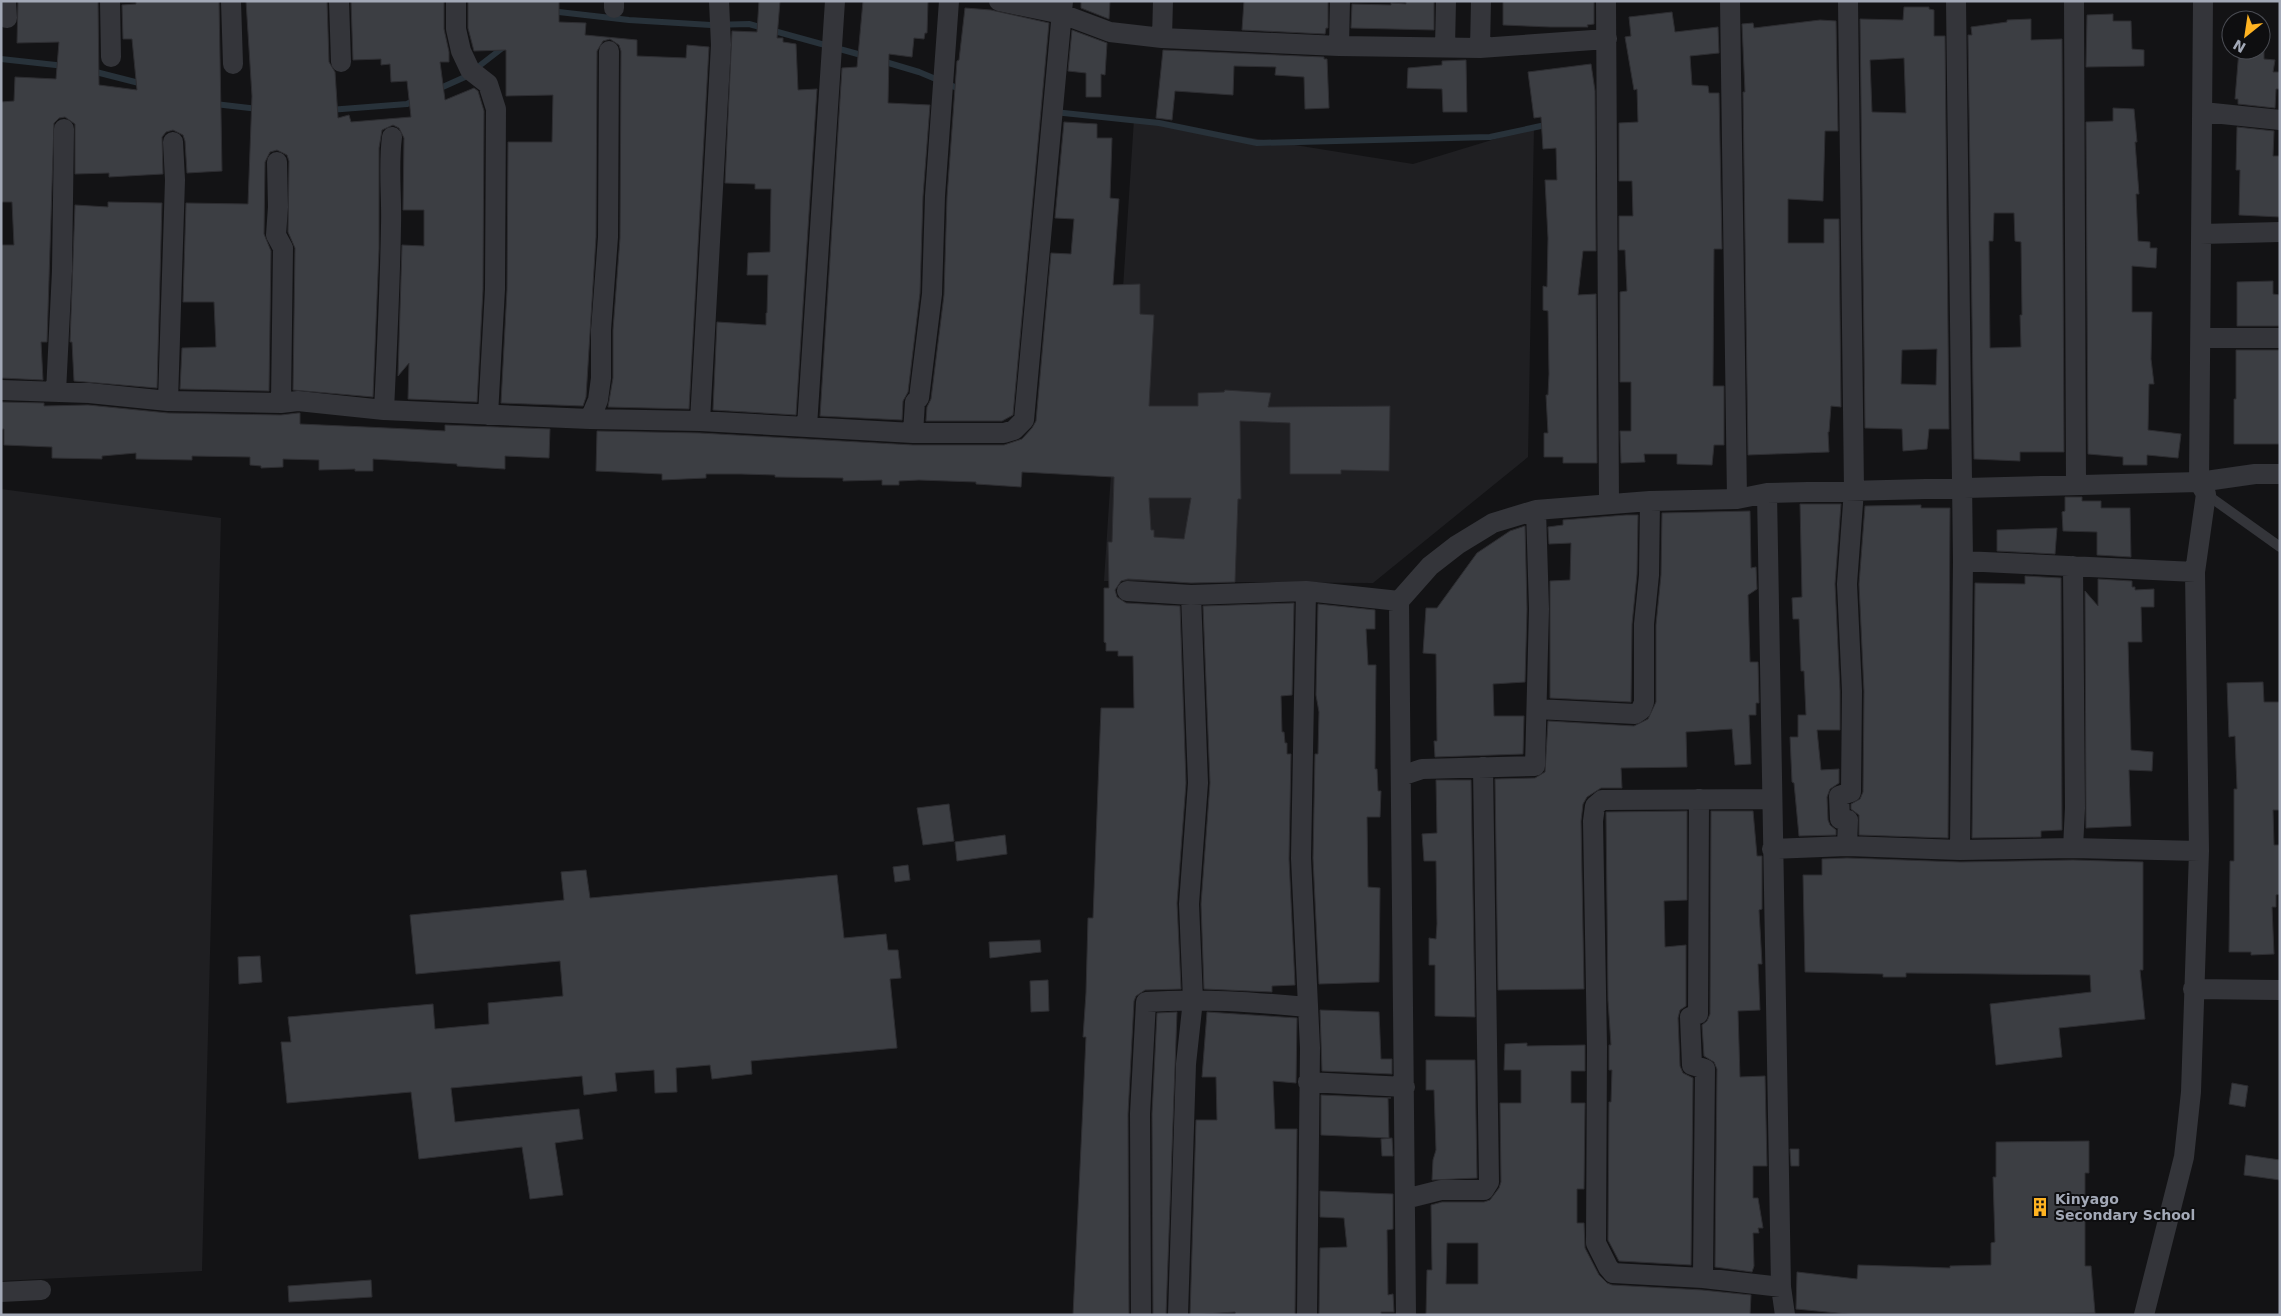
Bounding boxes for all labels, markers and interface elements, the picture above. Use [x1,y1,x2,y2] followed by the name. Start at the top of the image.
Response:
[2221,10,2271,60] north arrow
[2230,36,2249,56] text: N
[2055,1191,2195,1223] place label: Kinyago Secondary School
[2029,1196,2051,1218] building icon: Kinyago Secondary School

